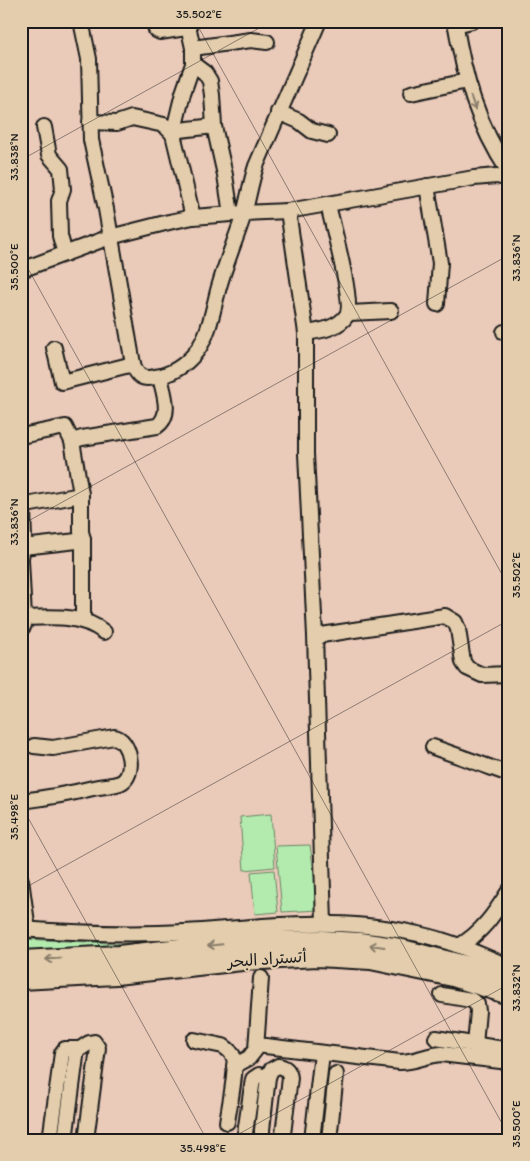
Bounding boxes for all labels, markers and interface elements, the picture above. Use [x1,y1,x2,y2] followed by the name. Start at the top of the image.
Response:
[176,7,222,21] text: 35.502°E
[469,94,479,110] one-way arrow
[7,133,21,181] text: 33.838°N
[509,234,523,282] text: 33.836°N
[7,243,21,291] text: 35.500°E
[7,498,21,546] text: 33.836°N
[509,552,523,598] text: 35.502°E
[7,794,21,840] text: 35.498°E
[207,940,223,950] one-way arrow
[369,940,385,950] one-way arrow
[225,947,307,971] street label: أتستراد البحر
[45,955,61,964] one-way arrow
[509,964,523,1012] text: 33.832°N
[509,1100,523,1148] text: 35.500°E
[180,1141,226,1155] text: 35.498°E

